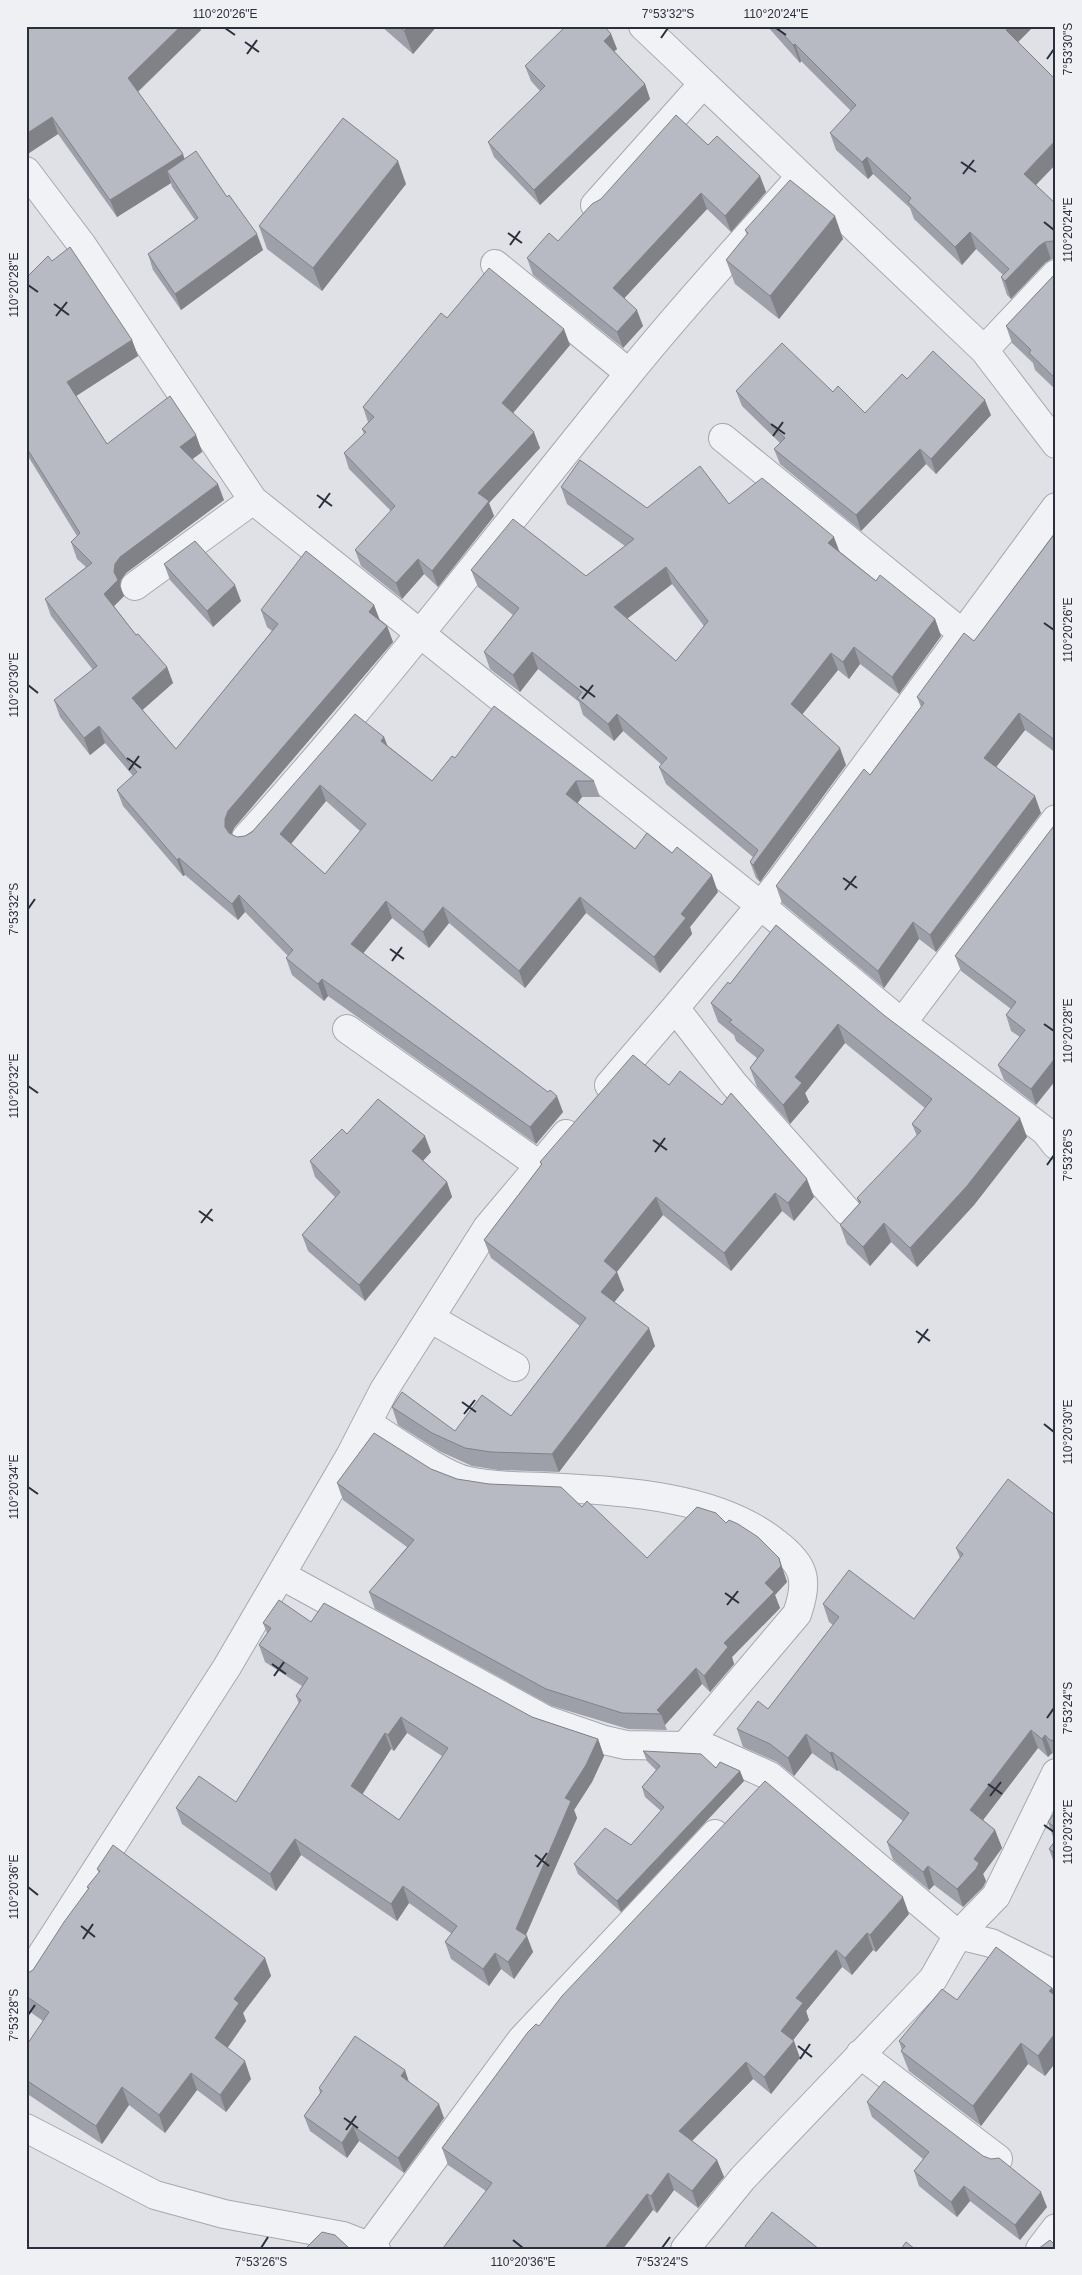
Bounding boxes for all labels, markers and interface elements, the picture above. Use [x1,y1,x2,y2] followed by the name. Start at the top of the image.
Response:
[192,7,258,21] text: 110°20'26"E
[642,7,694,21] text: 7°53'32"S
[743,7,809,21] text: 110°20'24"E
[1061,23,1075,75] text: 7°53'30"S
[1061,197,1075,263] text: 110°20'24"E
[7,252,21,318] text: 110°20'28"E
[1061,597,1075,663] text: 110°20'26"E
[7,652,21,718] text: 110°20'30"E
[7,883,21,935] text: 7°53'32"S
[1061,998,1075,1064] text: 110°20'28"E
[7,1053,21,1119] text: 110°20'32"E
[1061,1129,1075,1181] text: 7°53'26"S
[1061,1399,1075,1465] text: 110°20'30"E
[7,1454,21,1520] text: 110°20'34"E
[1061,1682,1075,1734] text: 7°53'24"S
[1061,1799,1075,1865] text: 110°20'32"E
[7,1854,21,1920] text: 110°20'36"E
[7,1989,21,2041] text: 7°53'28"S
[235,2255,287,2269] text: 7°53'26"S
[490,2255,556,2269] text: 110°20'36"E
[636,2255,688,2269] text: 7°53'24"S

